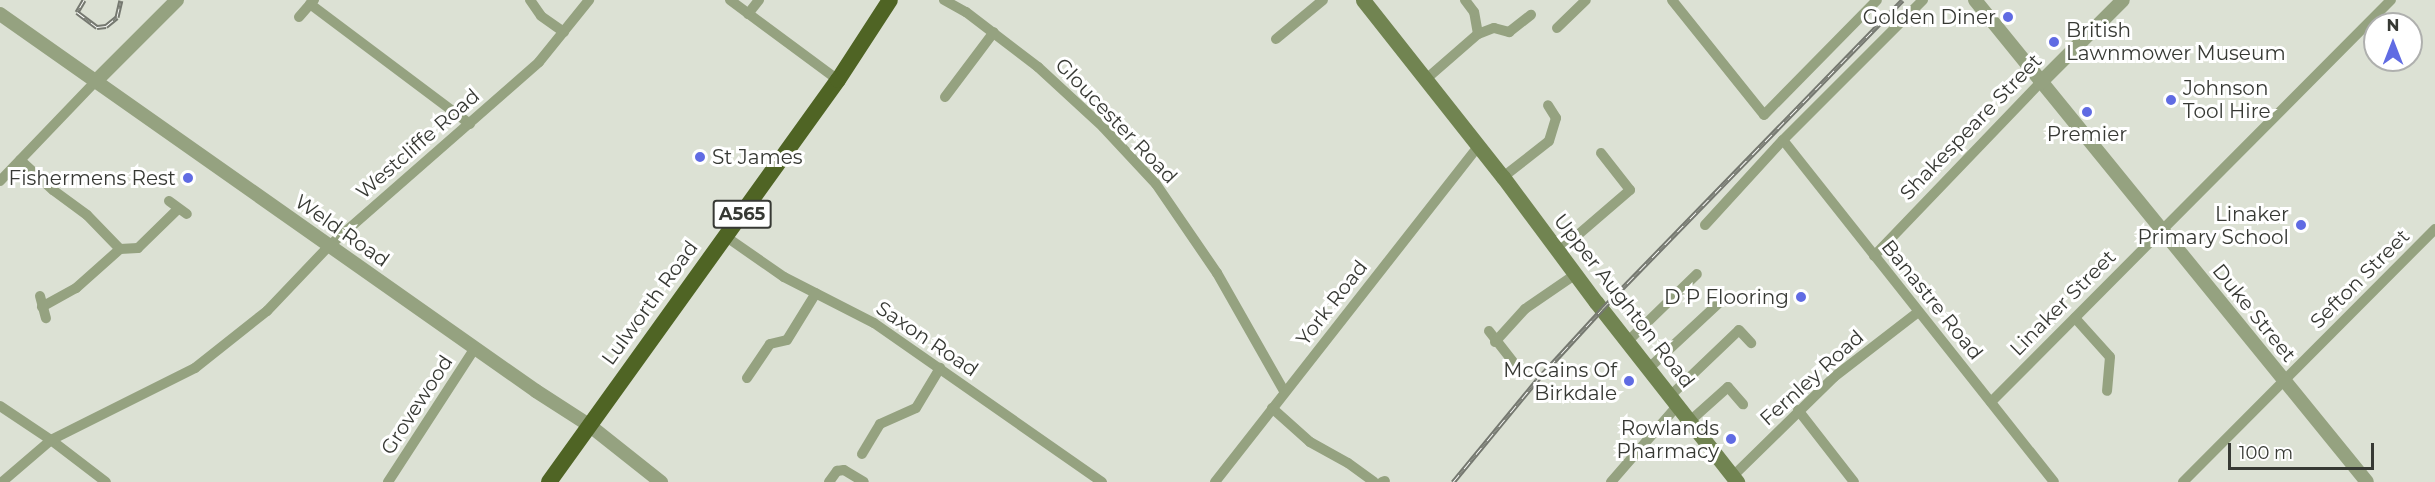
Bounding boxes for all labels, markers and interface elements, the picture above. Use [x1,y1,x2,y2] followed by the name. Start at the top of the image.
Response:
[1863,5,1996,29] place label: Golden Diner
[2001,10,2015,24] marker: Golden Diner
[2363,12,2423,72] north arrow
[2387,16,2399,35] text: N
[2066,19,2286,66] place label: British Lawnmower Museum
[2047,35,2061,49] marker: British Lawnmower Museum
[1895,49,2047,205] street label: Shakespeare Street
[1050,53,1182,189] street label: Gloucester Road
[2183,77,2271,124] place label: Johnson Tool Hire
[351,84,485,204] street label: Westcliffe Road
[2164,93,2178,107] marker: Johnson Tool Hire
[2080,105,2094,119] marker: Premier
[2047,122,2127,146] place label: Premier
[712,145,803,169] place label: St James
[693,150,707,164] marker: St James
[8,166,176,190] place label: Fishermens Rest
[181,171,195,185] marker: Fishermens Rest
[290,190,394,272] street label: Weld Road
[712,199,772,229] road number: A565
[2137,202,2289,249] place label: Linaker Primary School
[1549,209,1699,393] street label: Upper Aughton Road
[2294,218,2308,232] marker: Linaker Primary School
[2305,224,2415,334] street label: Sefton Street
[1876,235,1988,365] street label: Banastre Road
[597,236,703,370] street label: Lulworth Road
[2005,245,2121,361] street label: Linaker Street
[1291,256,1373,350] street label: York Road
[2207,259,2301,367] street label: Duke Street
[1664,285,1789,309] place label: D P Flooring
[1794,290,1808,304] marker: D P Flooring
[871,296,983,382] street label: Saxon Road
[1755,325,1869,431] street label: Fernley Road
[376,351,458,459] street label: Grovewood
[1503,358,1617,405] place label: McCains Of Birkdale
[1622,374,1636,388] marker: McCains Of Birkdale
[1616,416,1719,463] place label: Rowlands Pharmacy
[2231,431,2376,469] scale bar
[1724,432,1738,446] marker: Rowlands Pharmacy
[2239,442,2293,464] text: 100 m

